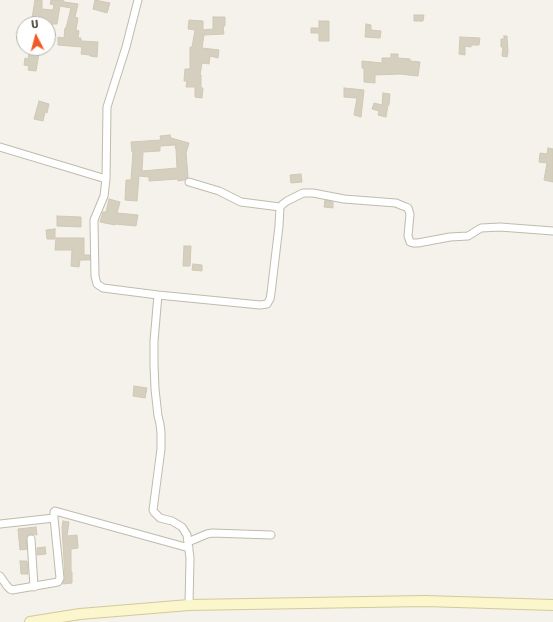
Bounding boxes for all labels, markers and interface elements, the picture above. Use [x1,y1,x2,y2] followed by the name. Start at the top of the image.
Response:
[16,16,56,56] north arrow
[31,18,39,31] text: U

